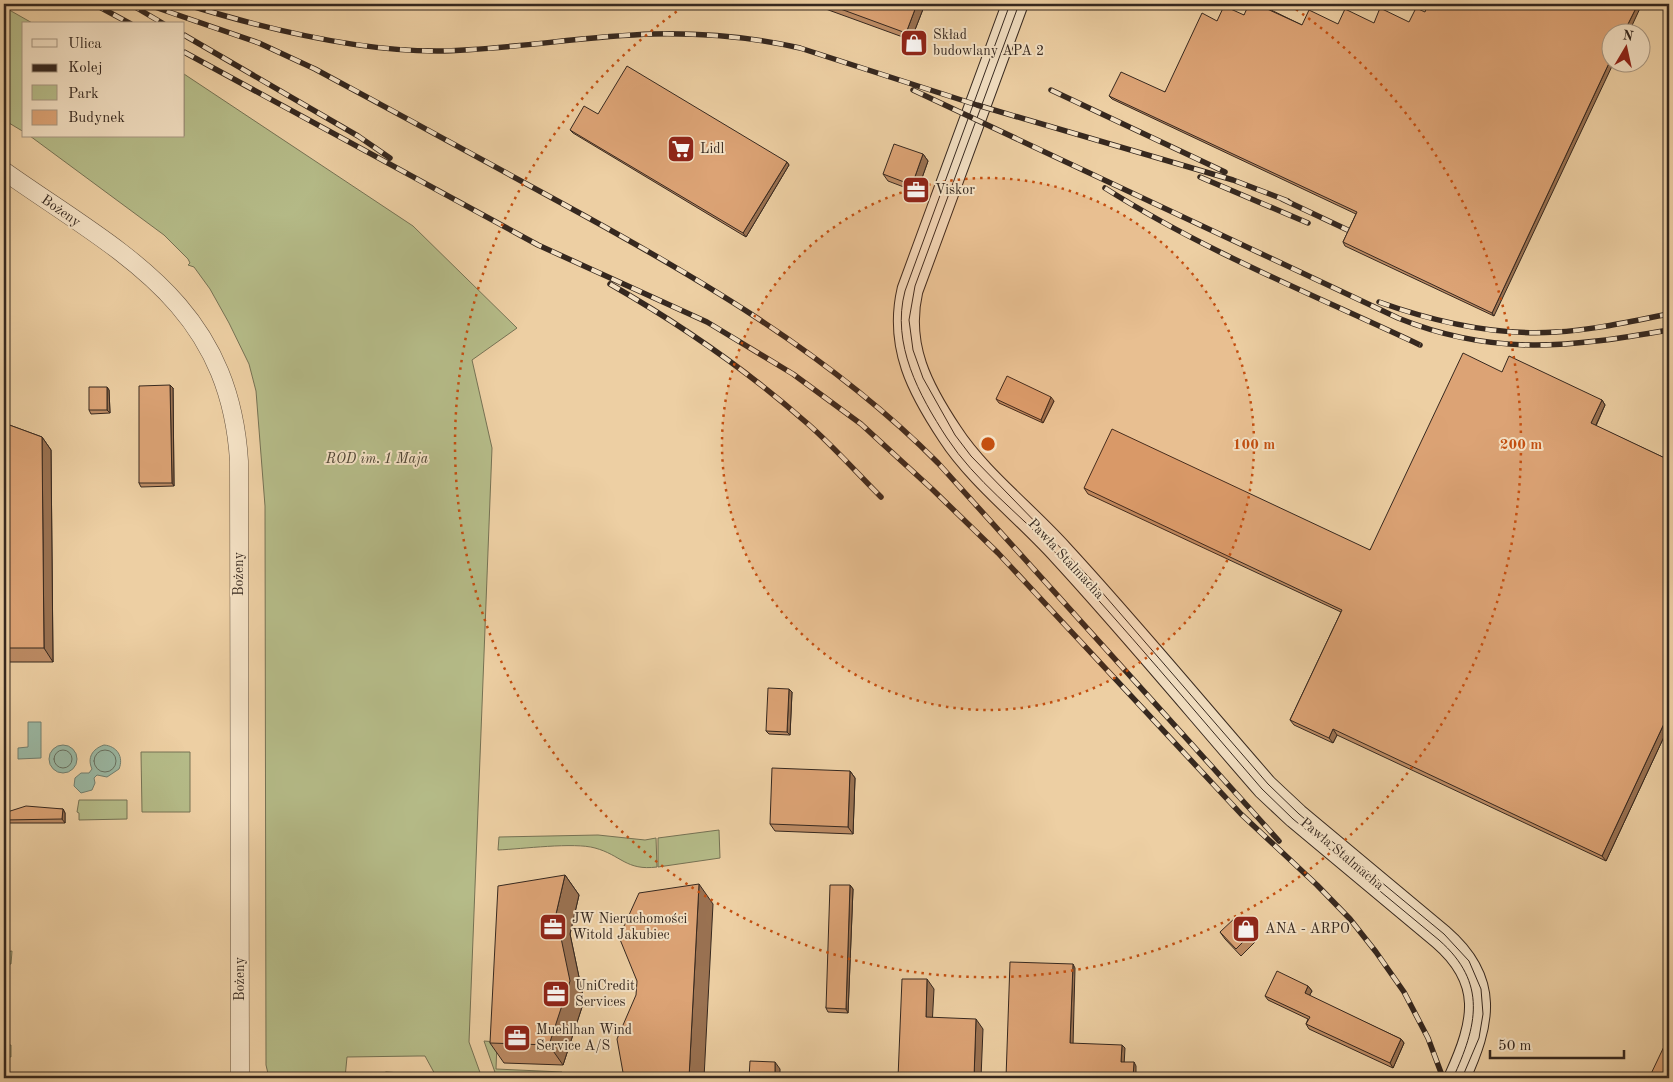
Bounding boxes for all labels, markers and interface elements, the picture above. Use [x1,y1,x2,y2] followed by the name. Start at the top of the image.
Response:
[22,22,185,138] legend
[1600,22,1650,72] north arrow
[899,28,929,58] shop icon: Skład budowlany APA 2
[933,28,1044,58] place label: Skład budowlany APA 2
[1621,28,1635,44] text: N
[68,37,102,52] text: Ulica
[68,61,103,76] text: Kolej
[68,87,99,102] text: Park
[68,111,125,126] text: Budynek
[666,134,696,164] supermarket icon: Lidl
[700,142,724,156] place label: Lidl
[901,175,931,205] office icon: Viskor
[935,183,975,197] place label: Viskor
[39,193,84,230] street label: Bożeny
[979,435,997,453] centre of rings
[1233,438,1275,453] text: 100 m
[1500,438,1542,453] text: 200 m
[325,452,429,467] park label: ROD im. 1 Maja
[1025,516,1107,602] street label: Pawła Stalmacha
[232,551,246,596] street label: Bożeny
[1298,815,1386,893] street label: Pawła Stalmacha
[538,912,568,942] office icon: JW Nieruchomości Witold Jakubiec
[572,912,688,942] place label: JW Nieruchomości Witold Jakubiec
[1231,914,1261,944] shop icon: ANA - ARPO
[1265,922,1350,936] place label: ANA - ARPO
[233,956,247,1001] street label: Bożeny
[541,979,571,1009] office icon: UniCredit Services
[575,979,635,1009] place label: UniCredit Services
[502,1023,532,1053] office icon: Muehlhan Wind Service A/S
[536,1023,632,1053] place label: Muehlhan Wind Service A/S
[1490,1027,1624,1059] scale bar
[1498,1039,1532,1054] text: 50 m

